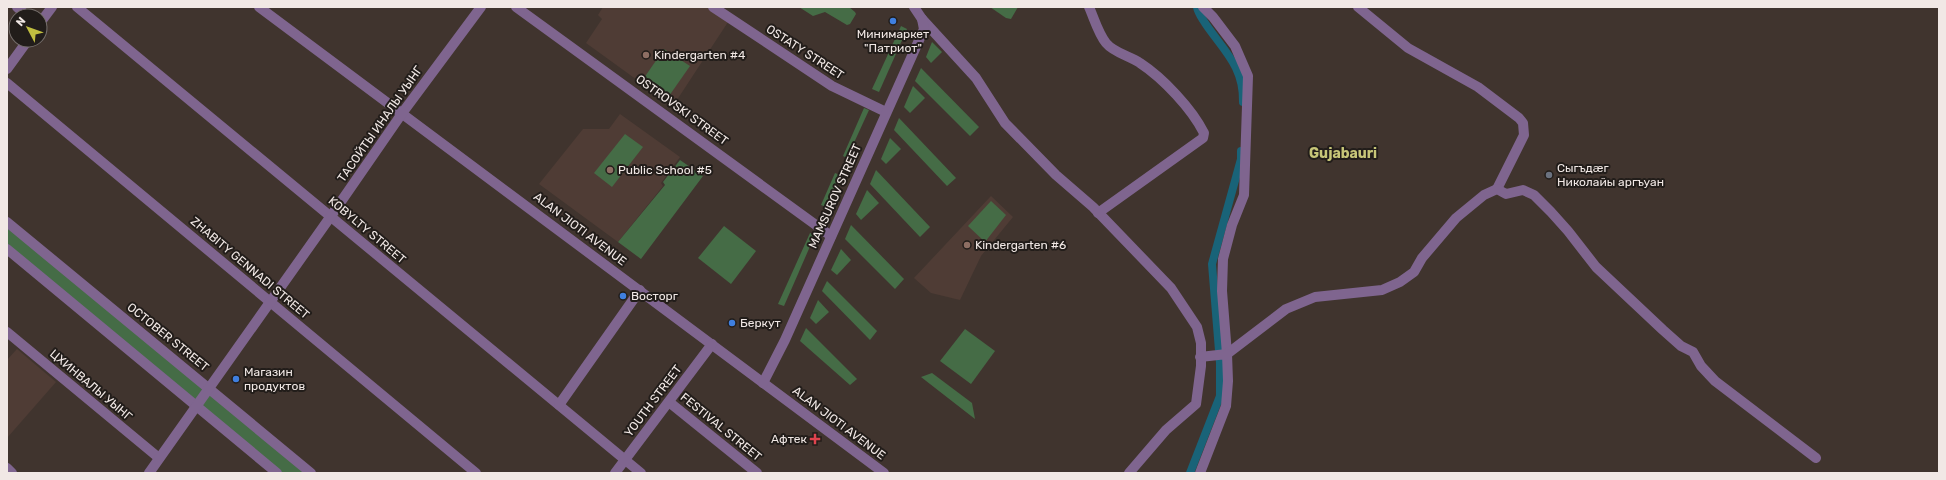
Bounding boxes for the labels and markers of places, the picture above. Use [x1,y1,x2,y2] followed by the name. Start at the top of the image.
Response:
[888,16,898,26] marker: Минимаркет "Патриот"
[857,27,929,55] place label: Минимаркет "Патриот"
[654,48,746,62] place label: Kindergarten #4
[641,50,651,60] marker: Kindergarten #4
[1557,161,1664,189] place label: Сыгъдæг Николайы аргъуан
[618,163,712,177] place label: Public School #5
[605,165,615,175] marker: Public School #5
[1544,170,1554,180] marker: Сыгъдæг Николайы аргъуан
[975,238,1066,252] place label: Kindergarten #6
[962,240,972,250] marker: Kindergarten #6
[631,289,679,303] place label: Восторг
[618,291,628,301] marker: Восторг
[740,316,781,330] place label: Беркут
[727,318,737,328] marker: Беркут
[244,365,305,393] place label: Магазин продуктов
[231,374,241,384] marker: Магазин продуктов
[771,432,808,446] place label: Афтек
[810,434,820,444] marker: Афтек

